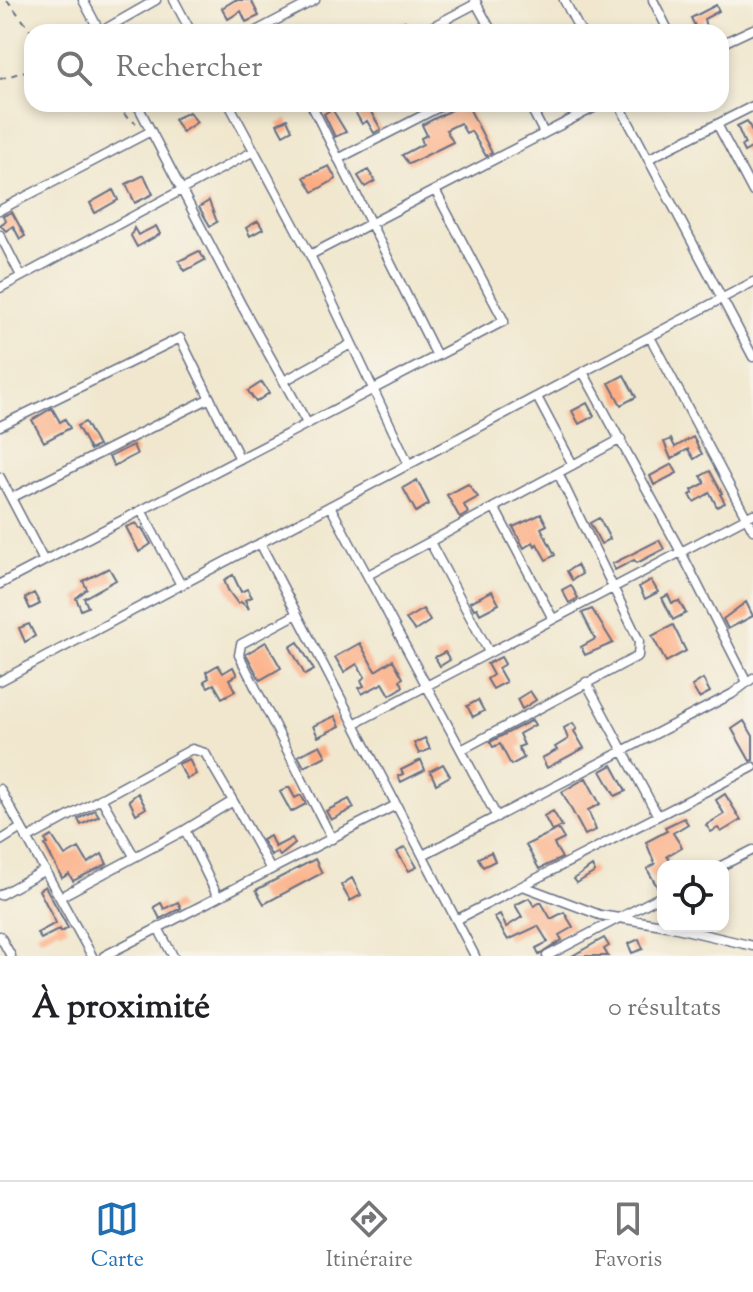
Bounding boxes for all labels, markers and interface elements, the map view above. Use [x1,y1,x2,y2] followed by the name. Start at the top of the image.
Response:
[24,24,729,112] search box
[52,46,96,90] icon: search
[116,47,263,90] text: Rechercher
[657,860,729,932] map controls
[657,860,729,932] button: locate
[32,984,210,1033] text: À proximité
[608,990,721,1027] text: 0 résultats
[91,1197,144,1277] tab: Carte
[326,1197,413,1277] tab: Itinéraire
[594,1197,662,1277] tab: Favoris

